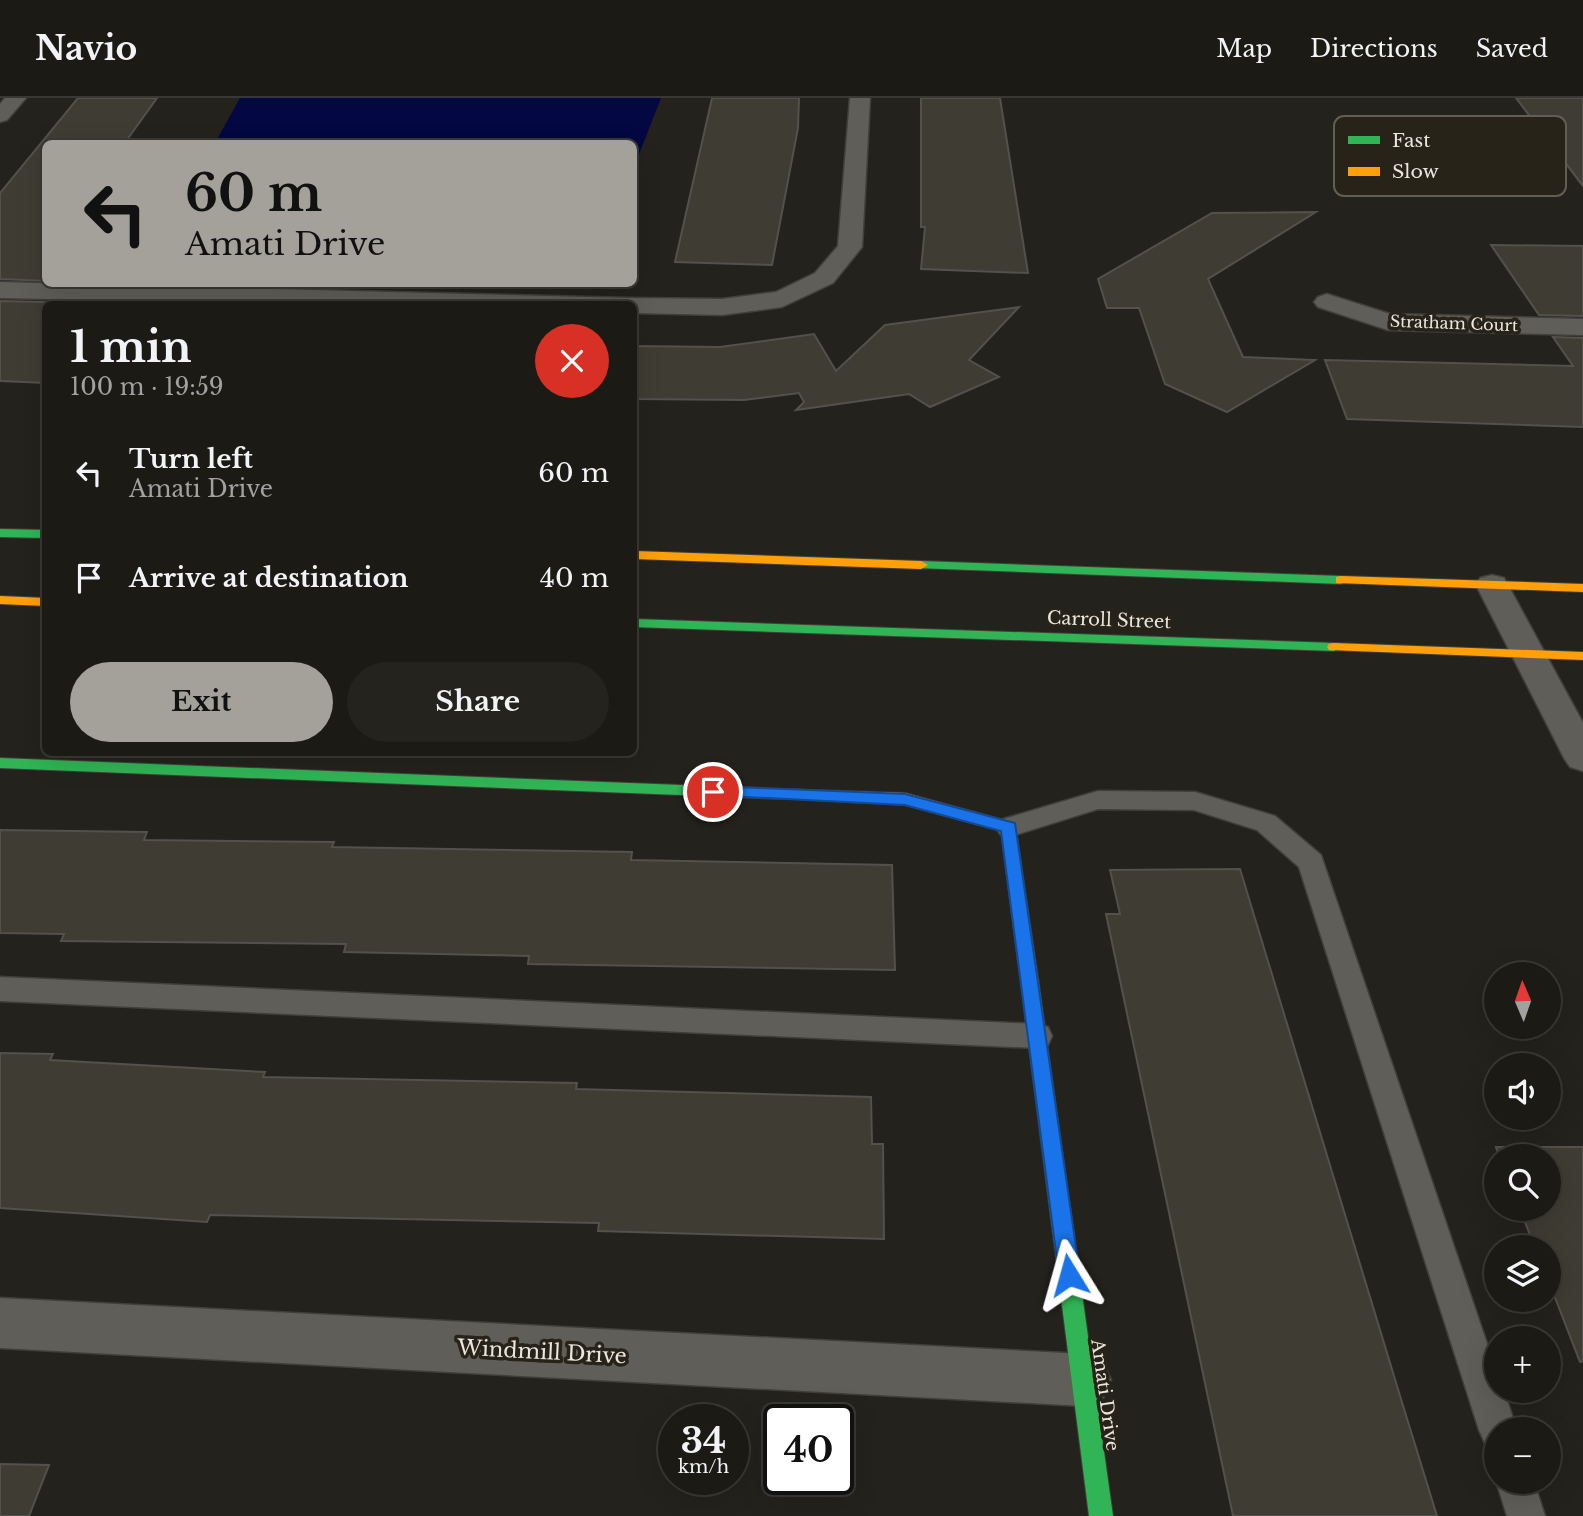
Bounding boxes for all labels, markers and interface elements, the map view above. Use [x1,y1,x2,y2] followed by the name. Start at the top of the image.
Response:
[35,28,137,69] text: Navio
[1216,34,1272,63] text: Map
[1310,34,1438,63] text: Directions
[1476,34,1548,63] text: Saved
[1334,116,1566,196] legend
[1392,129,1431,152] text: Fast
[1392,160,1439,183] text: Slow
[185,163,322,224] text: 60 m
[70,168,161,259] icon: left
[185,224,385,264] text: Amati Drive
[1390,311,1518,335] street label: Stratham Court
[70,321,192,373] text: 1 min
[535,324,609,398] button: close
[70,373,224,401] text: 100 m · 19:59
[129,443,253,475] text: Turn left
[70,454,108,492] icon: left
[538,457,609,489] text: 60 m
[129,475,273,503] text: Amati Drive
[70,559,108,597] icon: arrive
[129,562,409,594] text: Arrive at destination
[540,562,609,594] text: 40 m
[1047,607,1172,633] street label: Carroll Street
[70,662,333,742] button: Exit
[347,662,609,742] button: Share
[683,762,743,822] pin
[694,773,732,811] icon: arrive
[1484,962,1561,1040] north arrow
[1484,962,1561,1494] map controls
[1484,1053,1561,1130] button: sound
[1484,1144,1561,1221] button: search
[1484,1235,1561,1312] button: layers
[1032,1238,1106,1312] position arrow
[1484,1326,1561,1403] button: +
[456,1335,627,1369] street label: Windmill Drive
[1086,1337,1124,1452] street label: Amati Drive
[763,1404,854,1495] speed limit sign: 40
[1484,1417,1561,1494] button: −
[681,1419,726,1462] text: 34
[678,1456,729,1478] text: km/h

